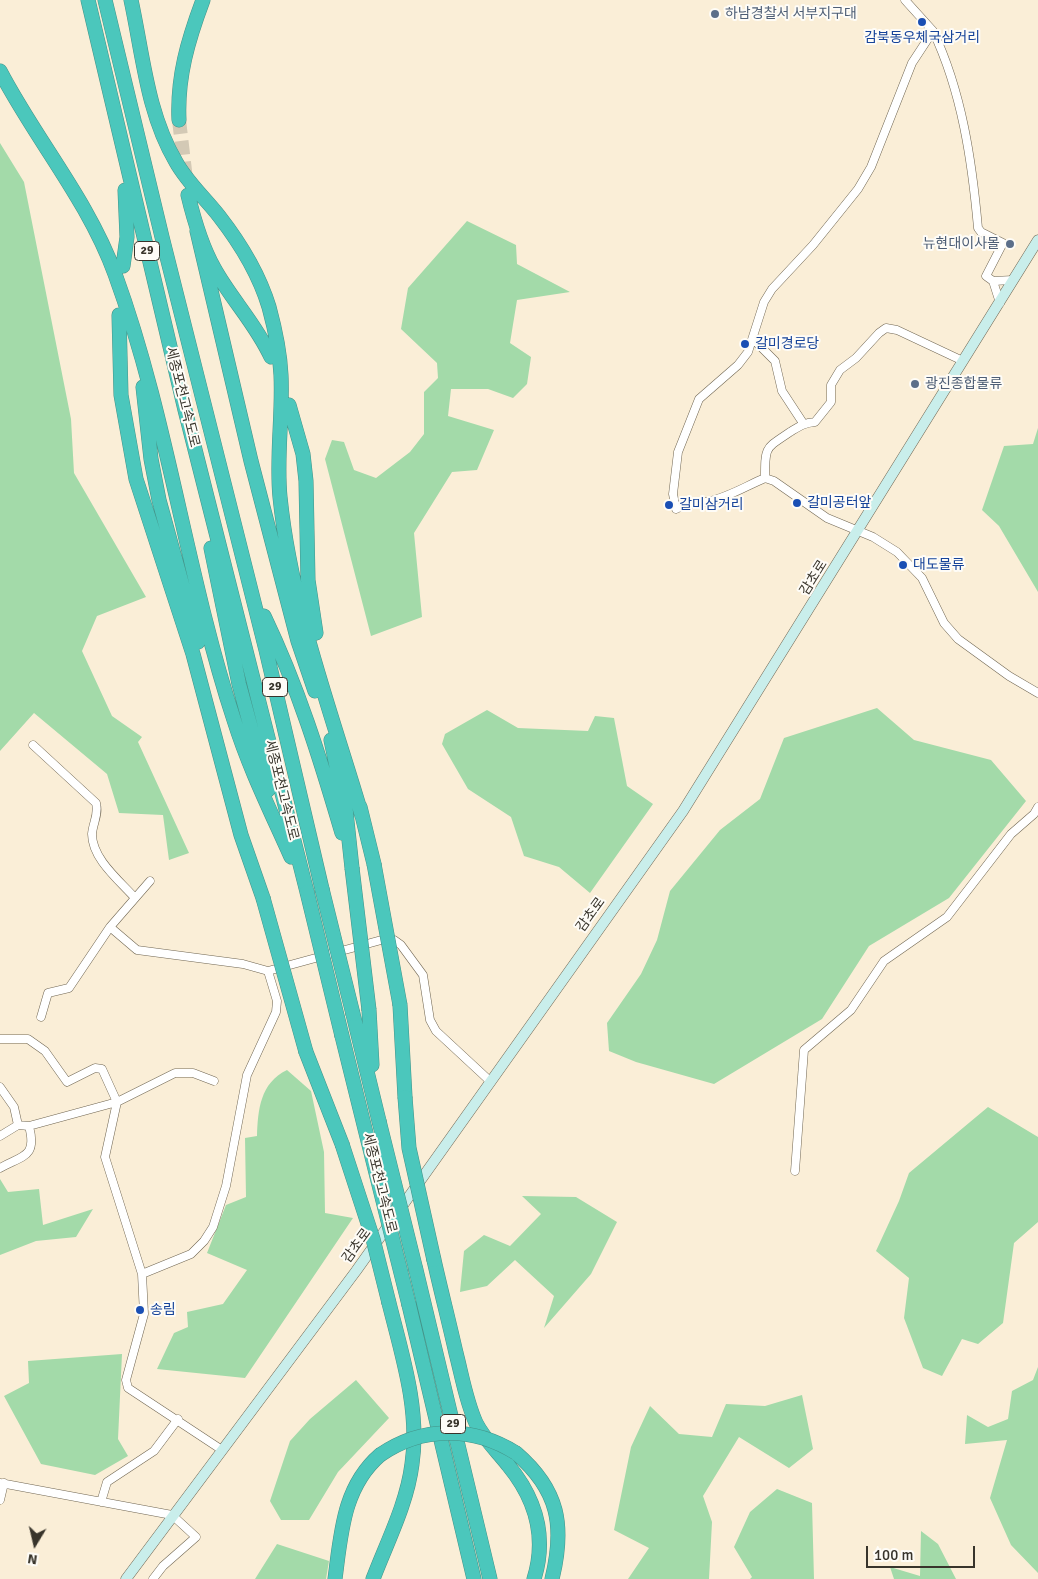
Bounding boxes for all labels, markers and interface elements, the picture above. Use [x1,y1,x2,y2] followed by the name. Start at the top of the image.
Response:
[725,6,857,22] place label: 하남경찰서 서부지구대
[709,8,721,20] marker: 하남경찰서 서부지구대
[916,16,928,28] marker: 감북동우체국삼거리
[864,30,980,46] place label: 감북동우체국삼거리
[923,236,1000,252] place label: 뉴현대이사몰
[1004,238,1016,250] marker: 뉴현대이사몰
[134,242,160,260] road number: 29
[755,336,819,352] place label: 갈미경로당
[739,338,751,350] marker: 갈미경로당
[161,345,203,449] street label: 세종포천고속도로
[925,376,1002,392] place label: 광진종합물류
[909,378,921,390] marker: 광진종합물류
[807,495,871,511] place label: 갈미공터앞
[679,497,743,513] place label: 갈미삼거리
[791,497,803,509] marker: 갈미공터앞
[663,499,675,511] marker: 갈미삼거리
[797,557,831,599] street label: 감초로
[913,557,965,573] place label: 대도물류
[897,559,909,571] marker: 대도물류
[262,678,288,696] road number: 29
[260,738,302,842] street label: 세종포천고속도로
[573,894,609,936] street label: 감초로
[358,1131,400,1235] street label: 세종포천고속도로
[339,1225,375,1267] street label: 감초로
[150,1302,176,1318] place label: 송림
[134,1304,146,1316] marker: 송림
[440,1415,466,1434] road number: 29
[10,1519,60,1569] north arrow
[868,1536,977,1568] scale bar
[874,1546,914,1564] text: 100 m
[26,1550,39,1568] text: N

